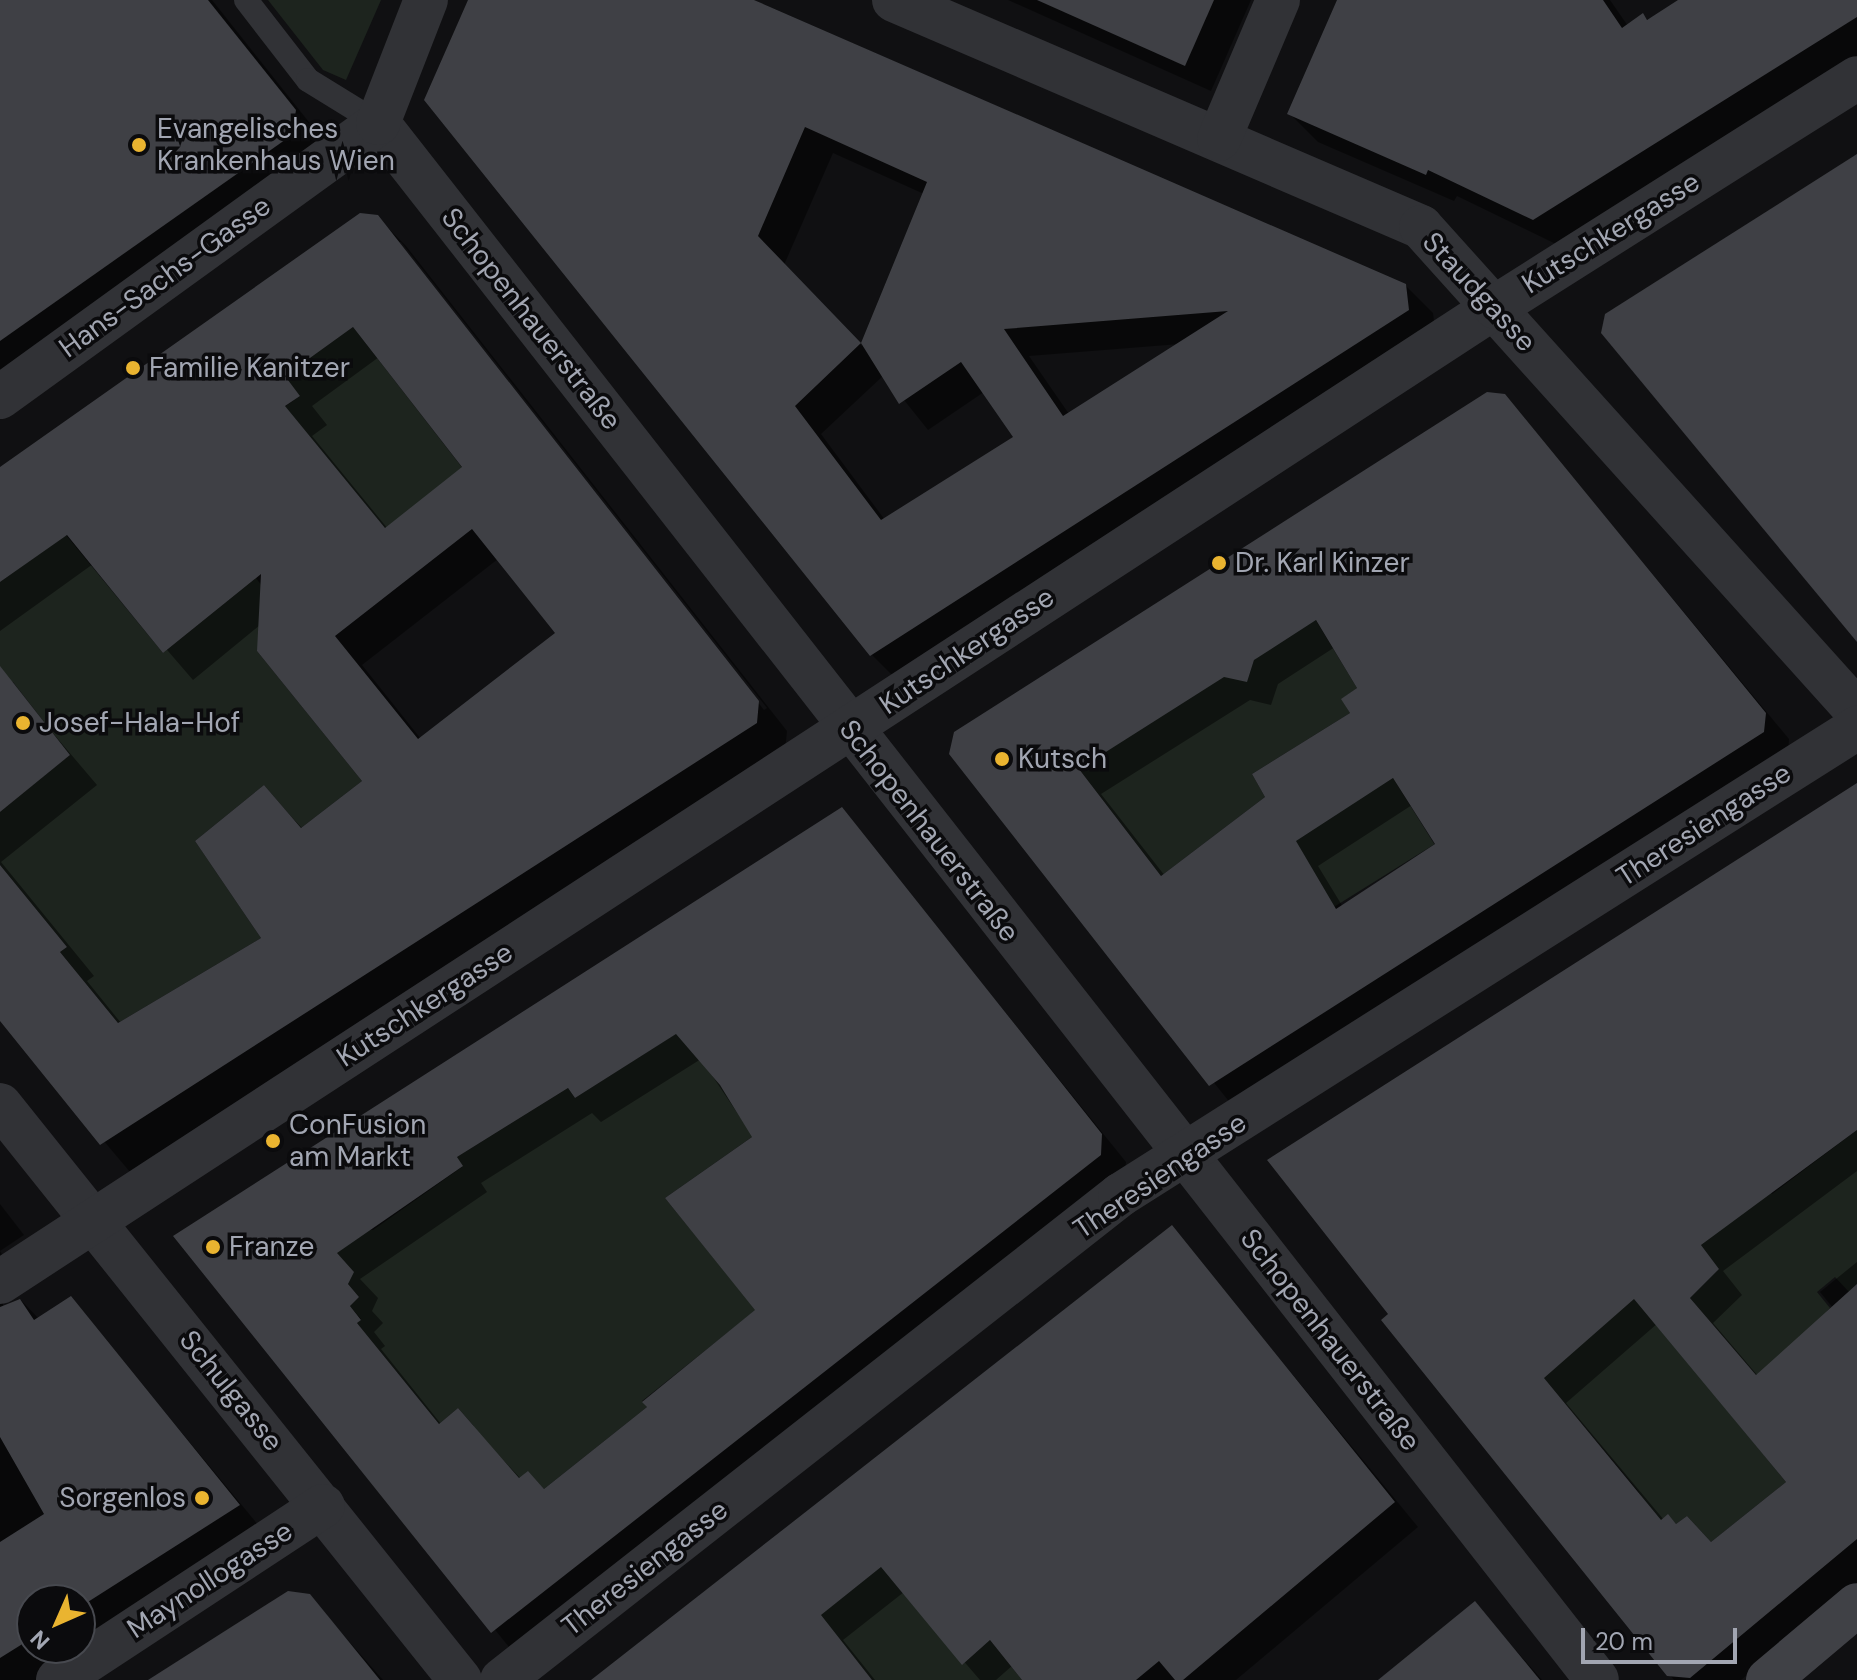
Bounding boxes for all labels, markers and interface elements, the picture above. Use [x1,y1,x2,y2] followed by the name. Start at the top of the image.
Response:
[157,112,395,178] place label: Evangelisches Krankenhaus Wien
[128,134,150,156] marker: Evangelisches Krankenhaus Wien
[1516,165,1706,301] street label: Kutschkergasse
[53,189,277,365] street label: Hans-Sachs-Gasse
[434,201,628,437] street label: Schopenhauerstraße
[1415,225,1543,359] street label: Staudgasse
[149,351,350,385] place label: Familie Kanitzer
[124,359,142,377] marker: Familie Kanitzer
[1235,546,1410,580] place label: Dr. Karl Kinzer
[1210,554,1228,572] marker: Dr. Karl Kinzer
[873,580,1061,722] street label: Kutschkergasse
[39,706,240,740] place label: Josef-Hala-Hof
[832,713,1026,949] street label: Schopenhauerstraße
[14,714,32,732] marker: Josef-Hala-Hof
[1018,742,1107,776] place label: Kutsch
[993,750,1011,768] marker: Kutsch
[1611,756,1797,894] street label: Theresiengasse
[331,936,519,1074] street label: Kutschkergasse
[1067,1106,1253,1246] street label: Theresiengasse
[289,1108,426,1174] place label: ConFusion am Markt
[264,1132,282,1150] marker: ConFusion am Markt
[1233,1222,1427,1458] street label: Schopenhauerstraße
[229,1230,314,1264] place label: Franze
[204,1238,222,1256] marker: Franze
[172,1324,290,1458] street label: Schulgasse
[59,1481,186,1515] place label: Sorgenlos
[193,1489,211,1507] marker: Sorgenlos
[555,1493,735,1643] street label: Theresiengasse
[121,1514,299,1646] street label: Maynollogasse
[16,1584,96,1664] north arrow
[1585,1612,1741,1662] scale bar
[24,1624,56,1656] text: N
[1595,1626,1653,1657] text: 20 m

